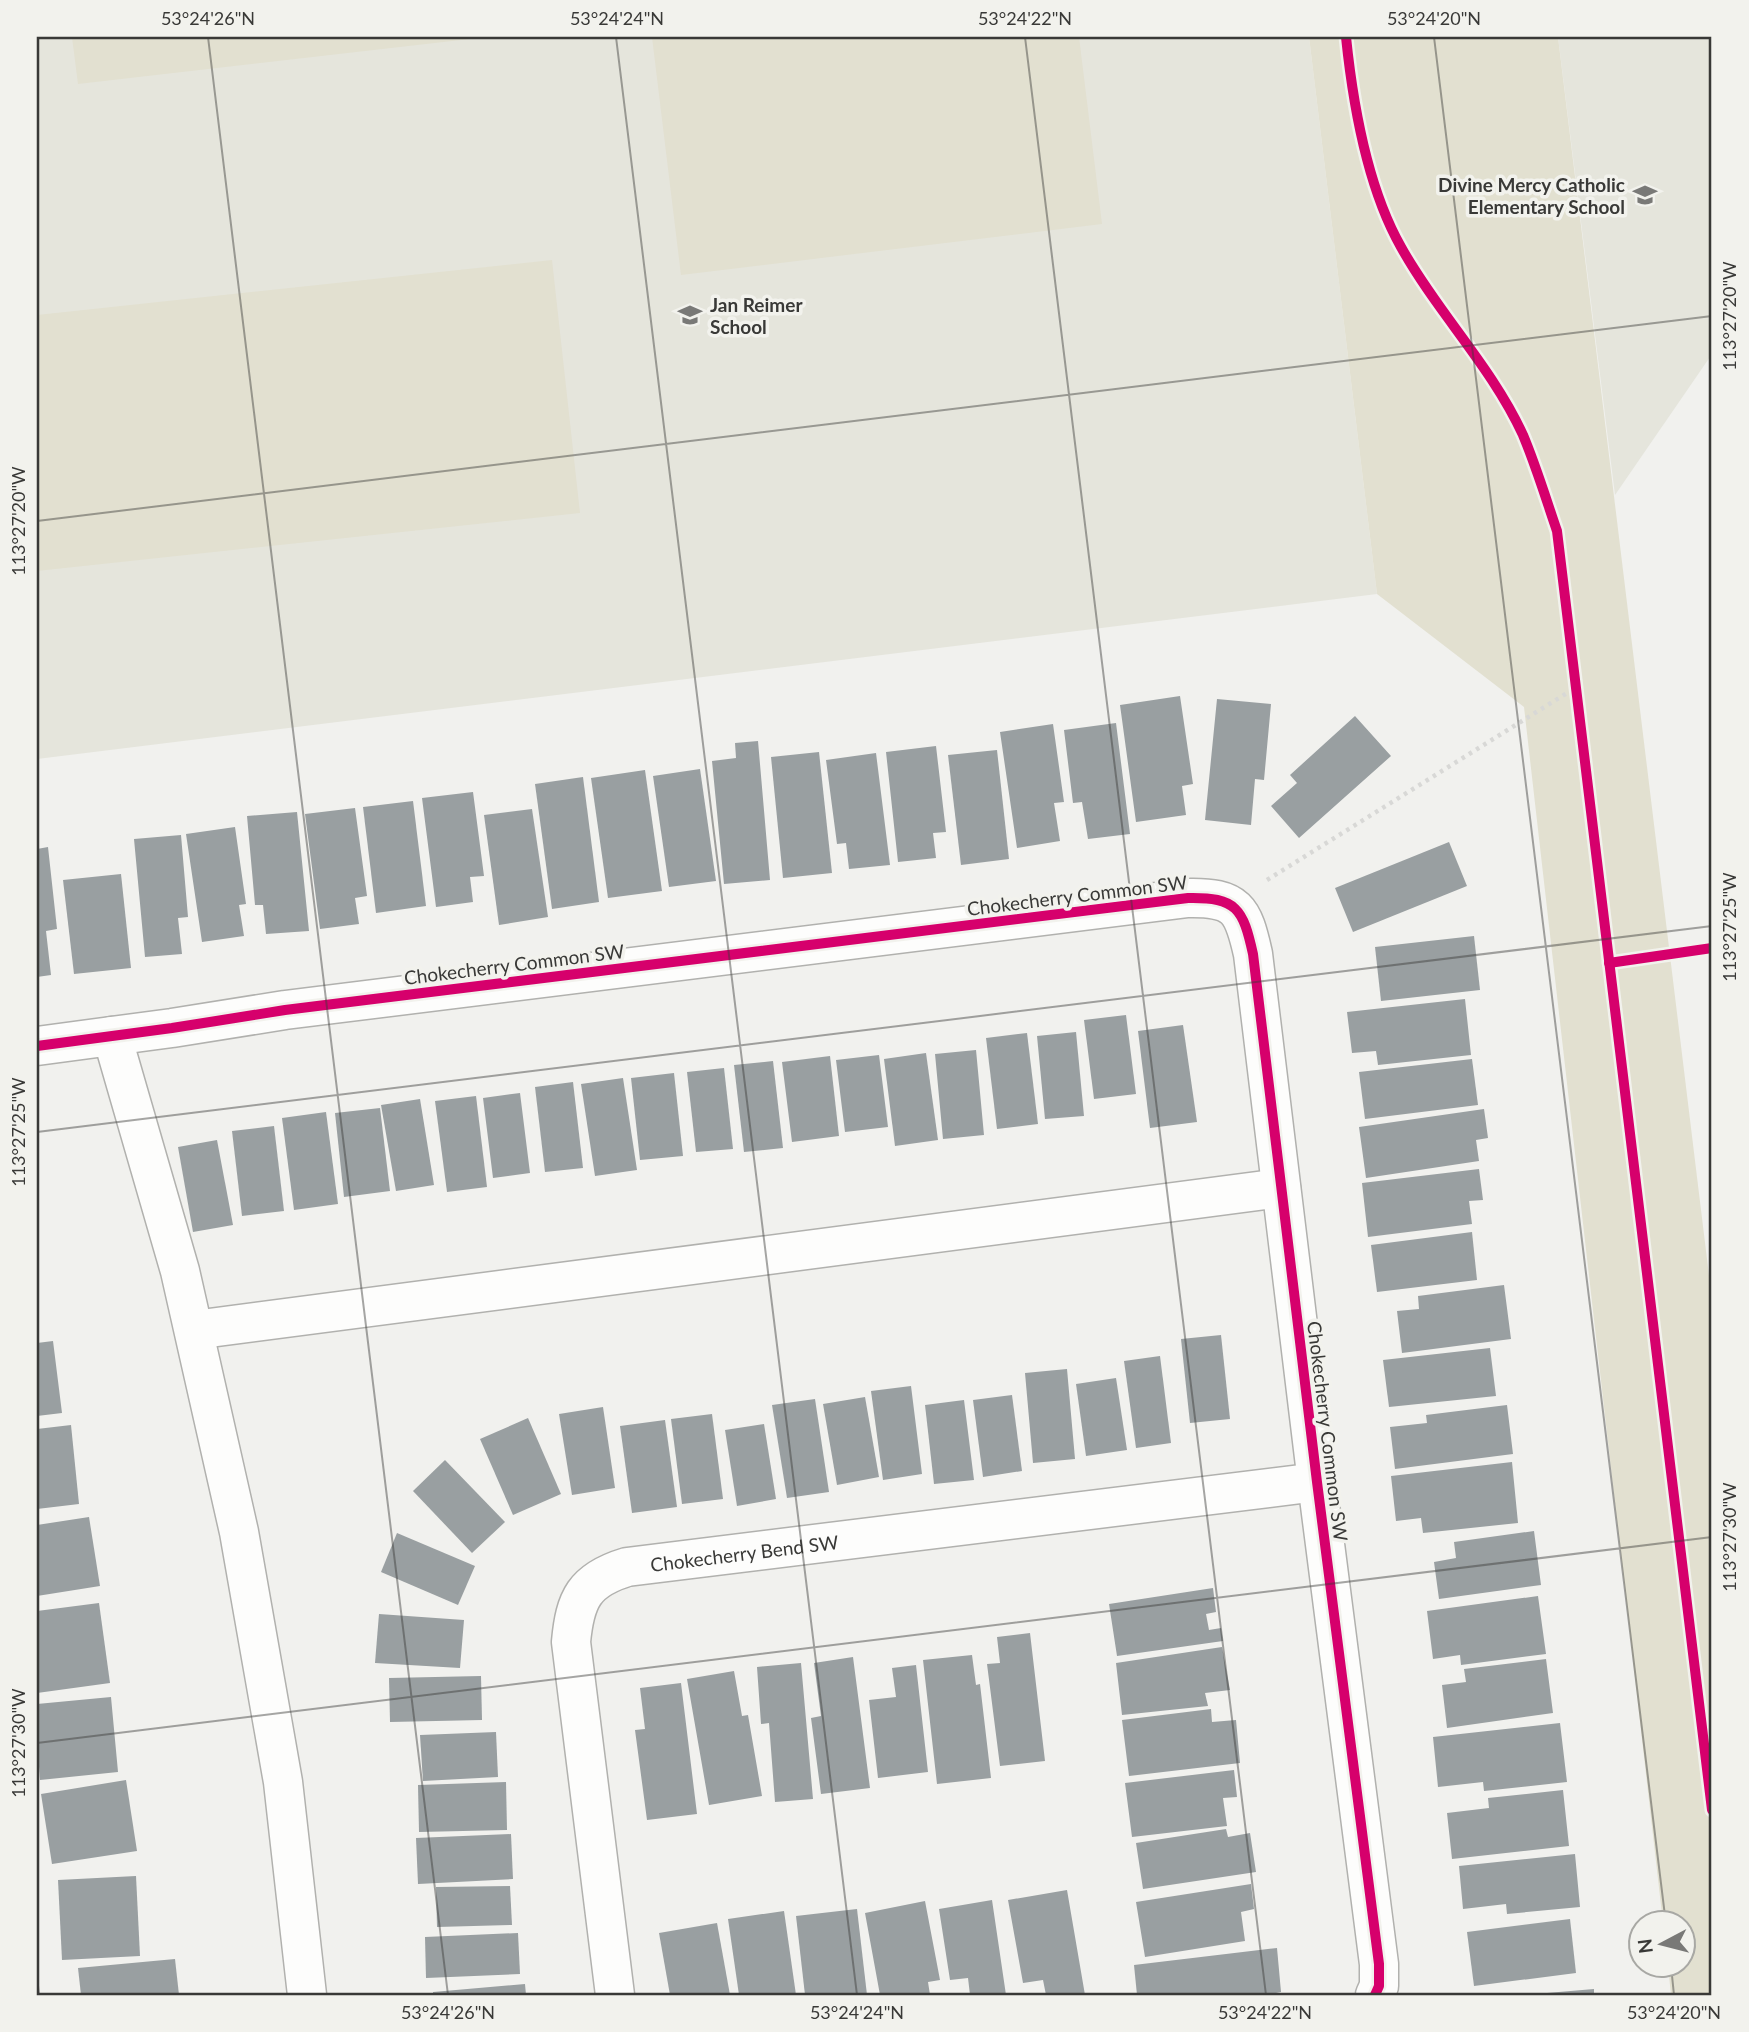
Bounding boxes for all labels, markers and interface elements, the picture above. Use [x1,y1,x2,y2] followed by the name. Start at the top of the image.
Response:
[161,7,255,29] text: 53°24'26"N
[570,7,664,29] text: 53°24'24"N
[978,7,1072,29] text: 53°24'22"N
[1387,7,1481,29] text: 53°24'20"N
[1438,173,1625,218] place label: Divine Mercy Catholic Elementary School
[1631,181,1659,209] school or university icon: Divine Mercy Catholic Elementary School
[1718,261,1740,371] text: 113°27'20"W
[710,293,803,338] place label: Jan Reimer School
[676,301,704,329] school or university icon: Jan Reimer School
[7,466,29,576] text: 113°27'20"W
[966,870,1189,920] street label: Chokecherry Common SW
[1718,872,1740,982] text: 113°27'25"W
[403,939,626,989] street label: Chokecherry Common SW
[7,1077,29,1187] text: 113°27'25"W
[1303,1320,1353,1543] street label: Chokecherry Common SW
[1718,1482,1740,1592] text: 113°27'30"W
[649,1530,840,1576] street label: Chokecherry Bend SW
[7,1688,29,1798] text: 113°27'30"W
[1626,1910,1696,1980] north arrow
[1632,1937,1657,1955] text: N
[401,2001,495,2023] text: 53°24'26"N
[810,2001,904,2023] text: 53°24'24"N
[1218,2001,1312,2023] text: 53°24'22"N
[1627,2001,1721,2023] text: 53°24'20"N

